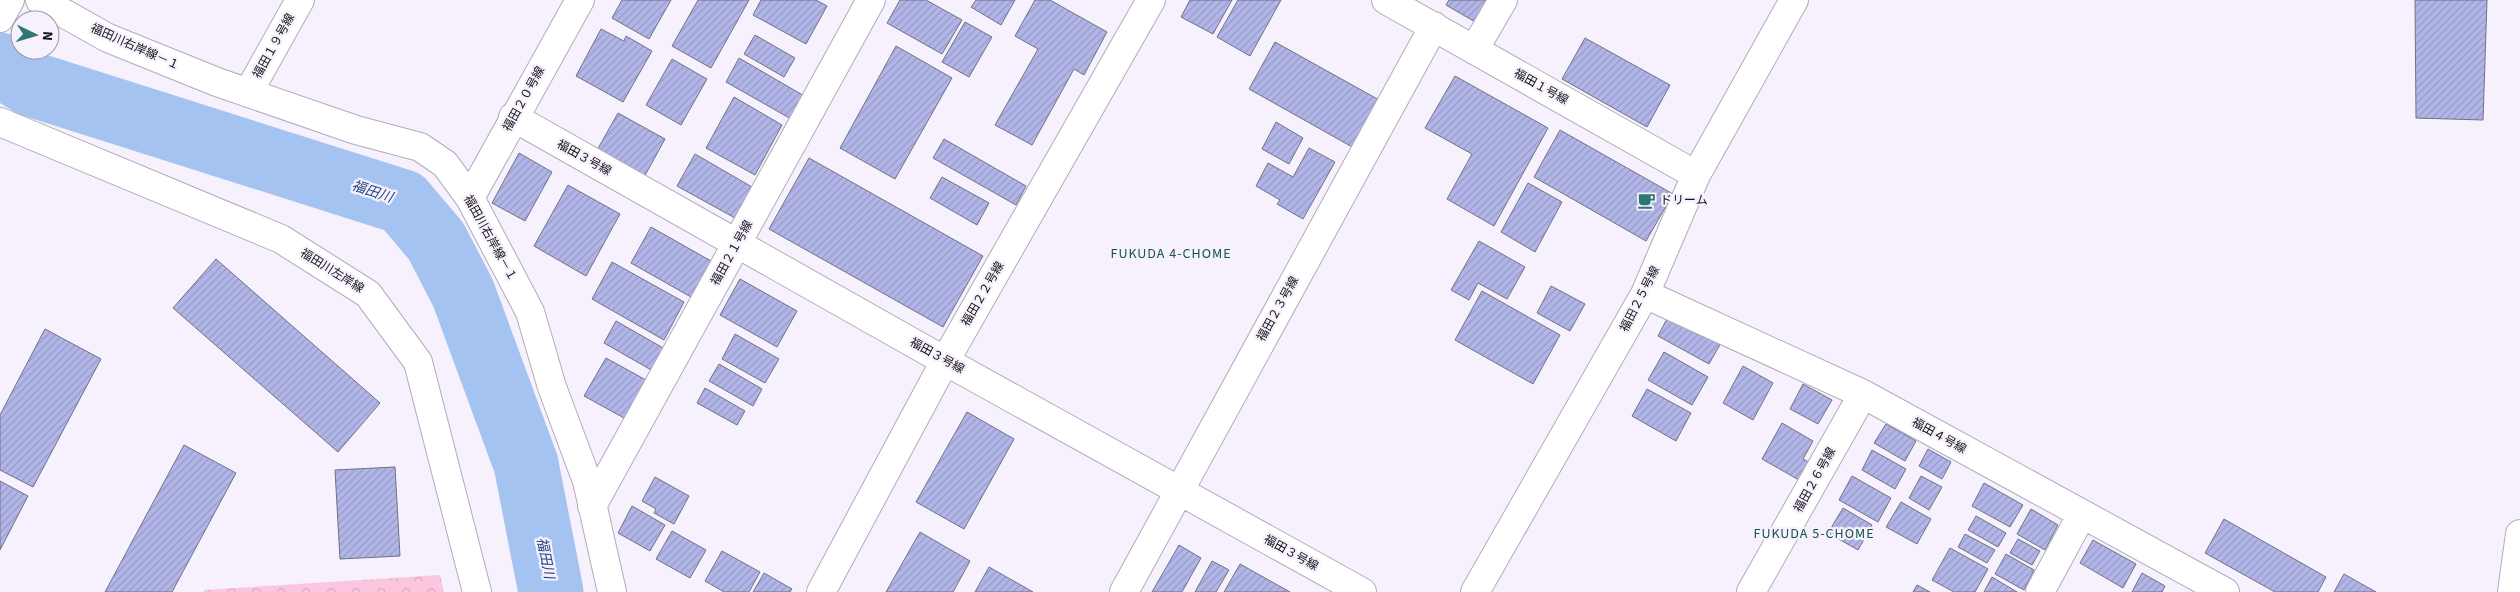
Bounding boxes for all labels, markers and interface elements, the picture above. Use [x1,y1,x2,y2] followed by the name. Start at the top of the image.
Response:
[10,10,60,60] north arrow
[249,10,299,82] street label: 福田１９号線
[88,20,182,74] street label: 福田川右岸線－１
[37,31,57,42] text: N
[499,63,549,135] street label: 福田２０号線
[1511,65,1571,109] street label: 福田１号線
[554,136,614,180] street label: 福田３号線
[349,176,397,209] water label: 福田川
[1636,190,1656,210] cafe icon: ドリーム
[459,192,521,284] street label: 福田川右岸線－１
[1660,192,1708,209] place label: ドリーム
[707,217,757,289] street label: 福田２１号線
[1110,244,1232,264] district label: FUKUDA 4-CHOME
[297,245,367,297] street label: 福田川左岸線
[958,259,1008,329] street label: 福田２２号線
[1616,263,1664,335] street label: 福田２５号線
[1253,273,1303,345] street label: 福田２３号線
[907,334,967,378] street label: 福田３号線
[1909,414,1969,458] street label: 福田４号線
[1790,444,1840,516] street label: 福田２６号線
[1753,524,1875,544] district label: FUKUDA 5-CHOME
[1261,531,1321,575] street label: 福田３号線
[531,535,559,582] water label: 福田川

